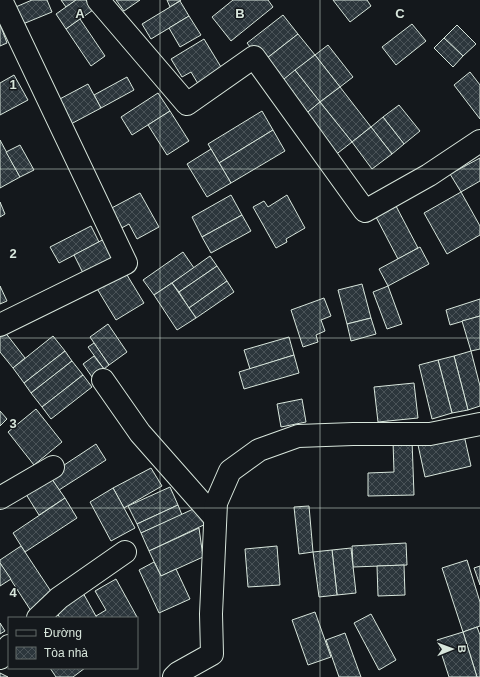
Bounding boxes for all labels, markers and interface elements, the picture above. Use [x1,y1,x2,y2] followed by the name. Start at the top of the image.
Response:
[75,6,85,21] text: A
[235,6,245,21] text: B
[395,6,405,21] text: C
[9,77,17,92] text: 1
[9,246,17,261] text: 2
[9,416,17,431] text: 3
[9,585,17,600] text: 4
[8,617,138,669] legend
[44,626,82,640] text: Đường
[432,629,472,669] north arrow
[456,645,468,653] text: B
[44,646,88,660] text: Tòa nhà

